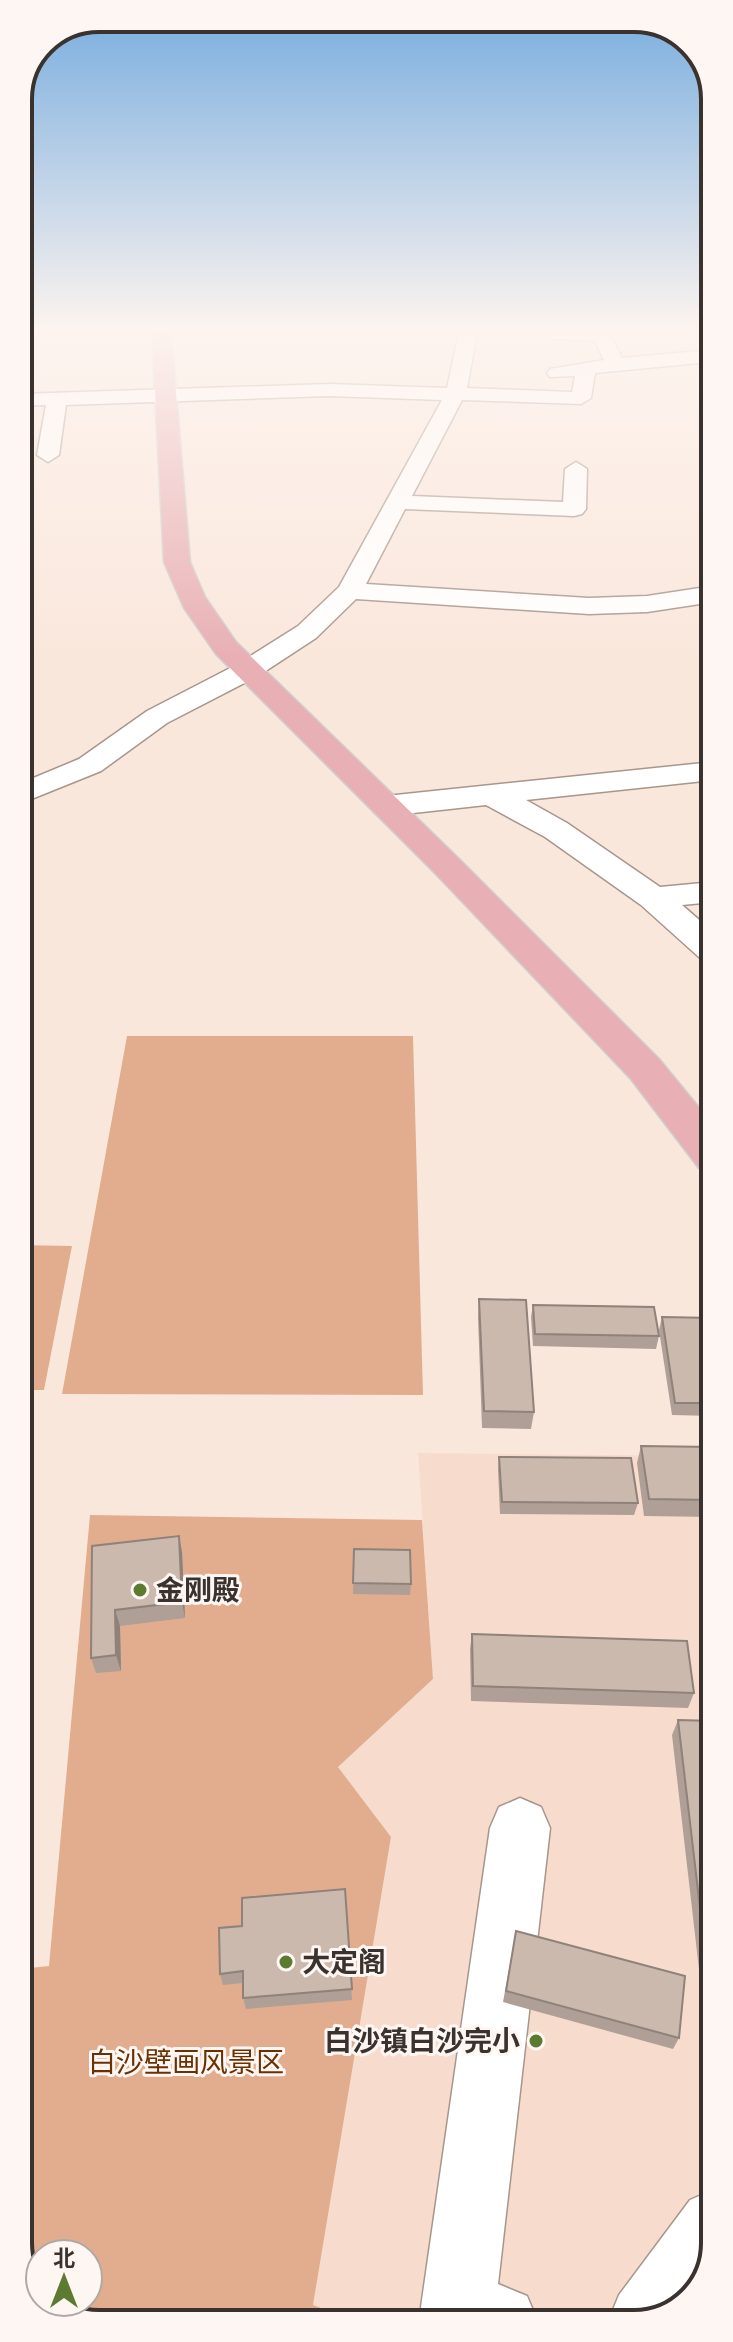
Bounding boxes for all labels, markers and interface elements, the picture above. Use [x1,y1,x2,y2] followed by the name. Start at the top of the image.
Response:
[156,1575,240,1611] place label: 金刚殿
[131,1581,149,1599] marker: 金刚殿
[302,1947,386,1983] place label: 大定阁
[277,1953,295,1971] marker: 大定阁
[324,2026,520,2062] place label: 白沙镇白沙完小
[527,2032,545,2050] marker: 白沙镇白沙完小
[88,2047,284,2083] park label: 白沙壁画风景区
[24,2238,104,2318] north arrow
[53,2247,75,2274] text: 北

